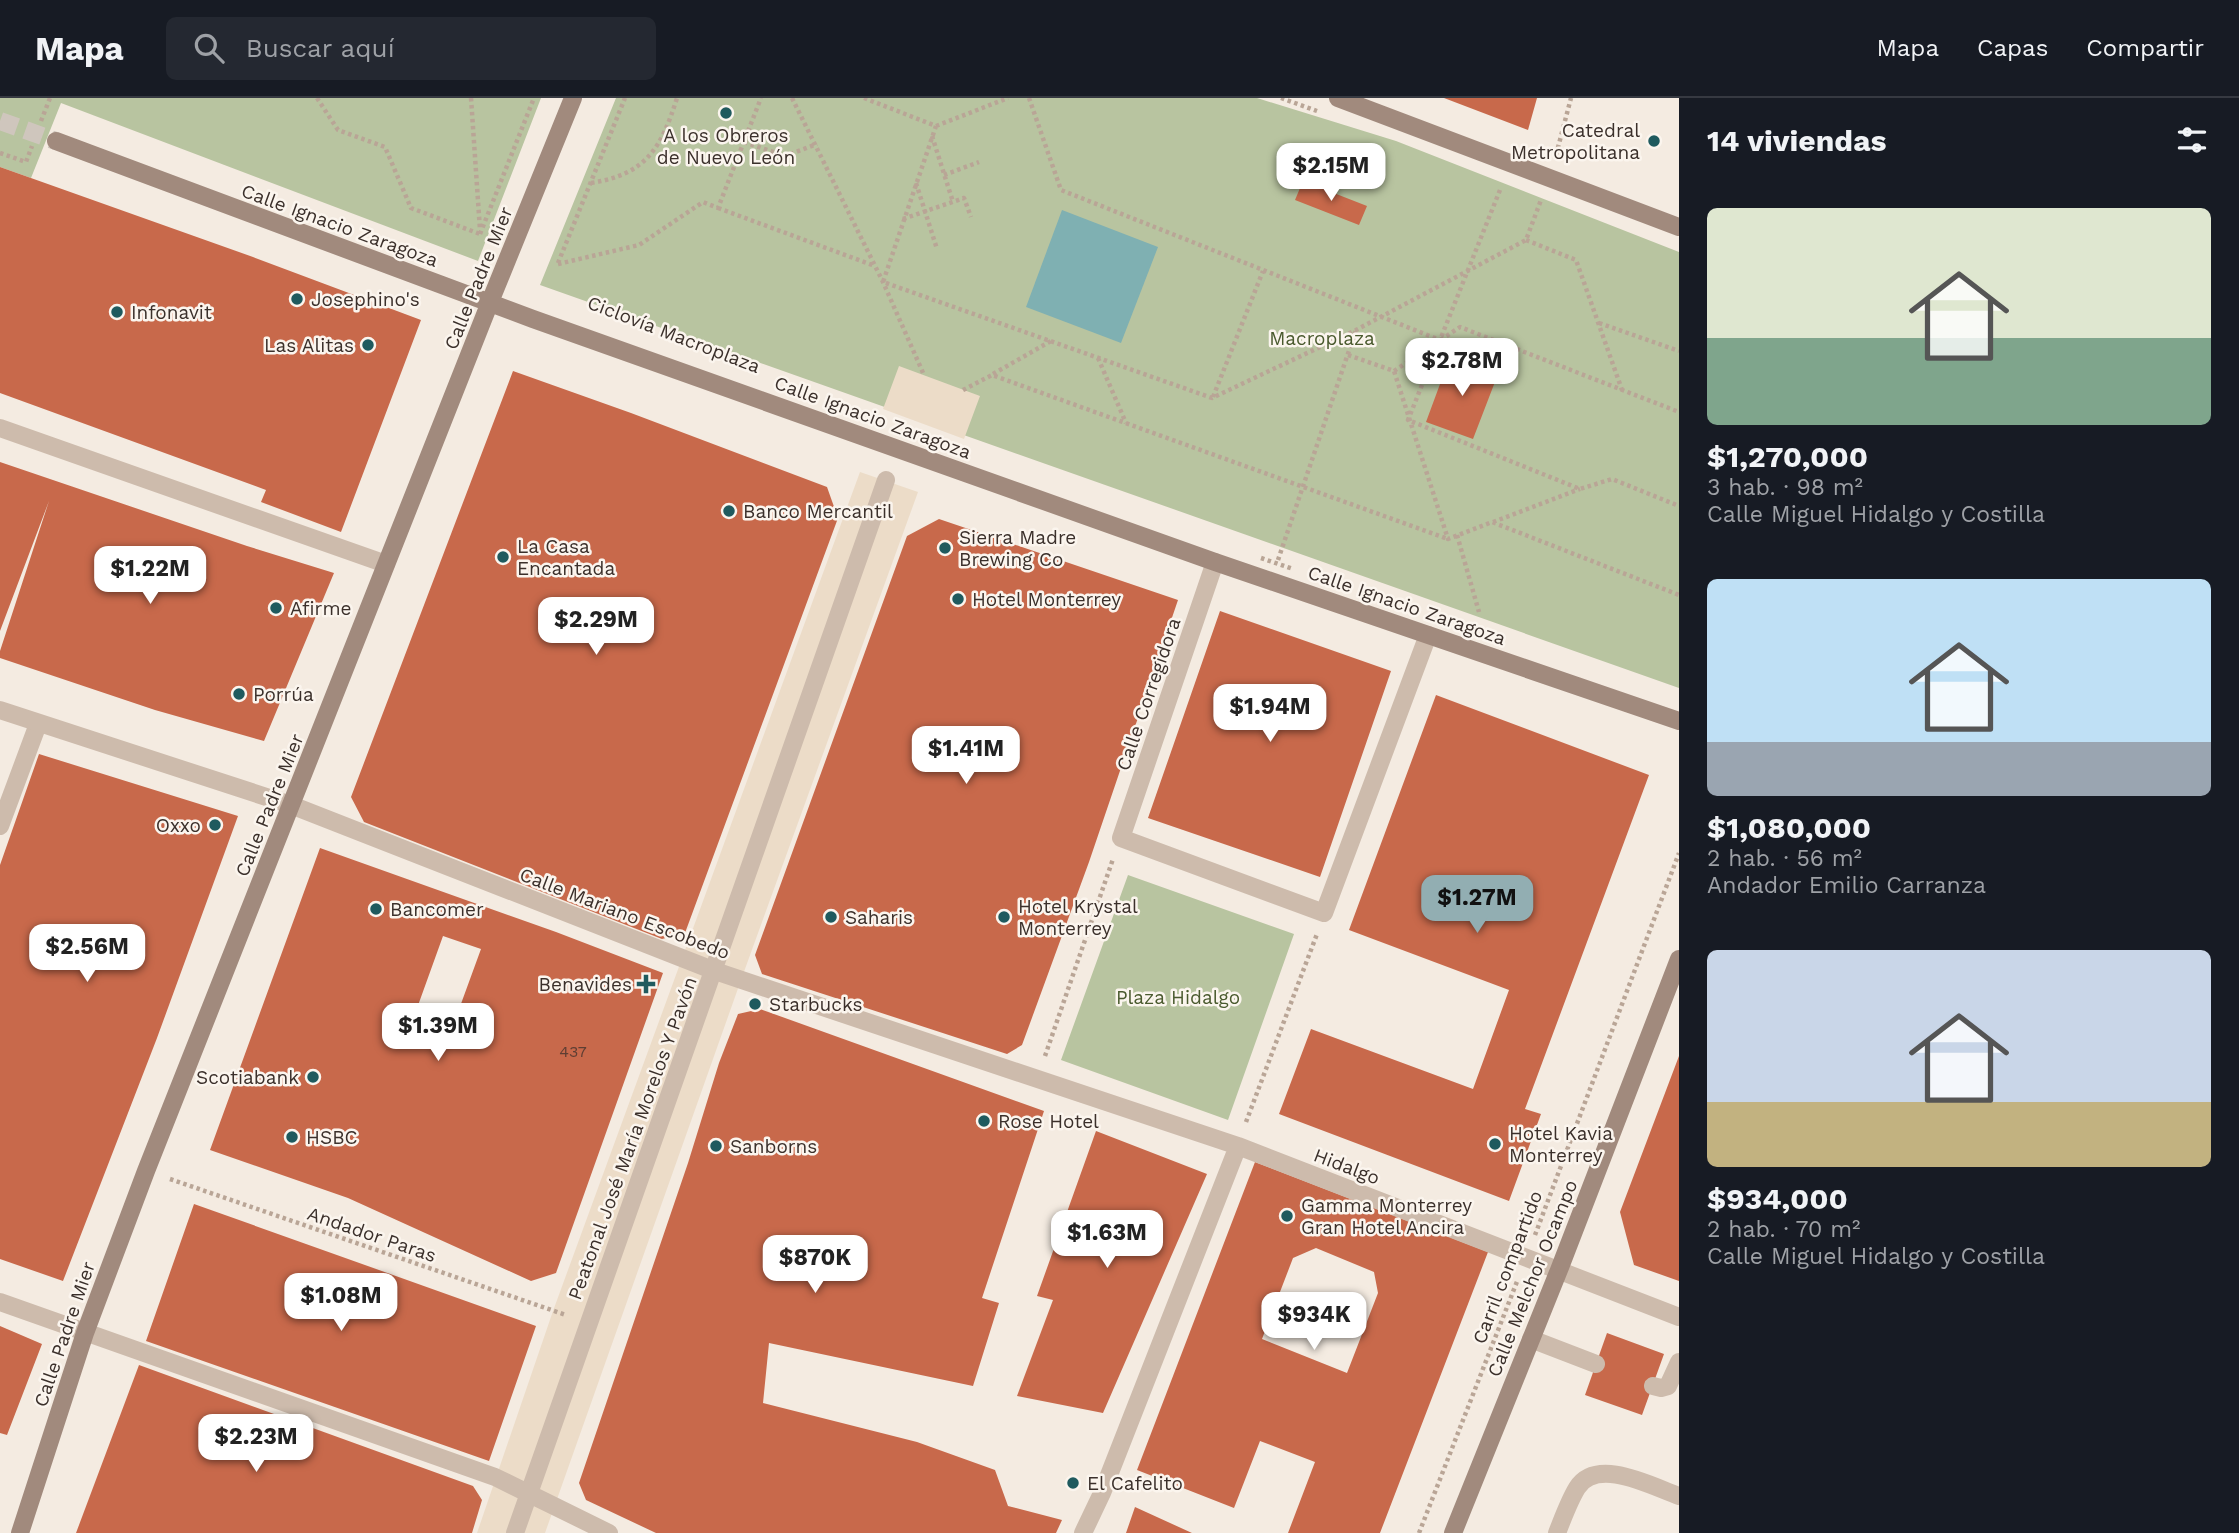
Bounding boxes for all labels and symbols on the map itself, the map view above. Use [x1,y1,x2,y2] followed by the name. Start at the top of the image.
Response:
[718,105,734,121] marker: A los Obreros de Nuevo León
[1511,119,1640,164] place label: Catedral Metropolitana
[657,124,795,169] place label: A los Obreros de Nuevo León
[1646,133,1662,149] marker: Catedral Metropolitana
[1274,144,1388,203] pin: $2.15M
[238,179,442,272] street label: Calle Ignacio Zaragoza
[439,203,518,353] street label: Calle Padre Mier
[311,288,420,311] place label: Josephino's
[289,291,305,307] marker: Josephino's
[584,291,764,378] street label: Ciclovía Macroplaza
[131,301,212,324] place label: Infonavit
[109,304,125,320] marker: Infonavit
[1269,327,1375,350] park label: Macroplaza
[264,334,354,357] place label: Las Alitas
[360,337,376,353] marker: Las Alitas
[1405,338,1519,398] pin: $2.78M
[771,371,975,464] street label: Calle Ignacio Zaragoza
[743,500,893,523] place label: Banco Mercantil
[721,503,737,519] marker: Banco Mercantil
[959,526,1076,571] place label: Sierra Madre Brewing Co
[517,535,616,580] place label: La Casa Encantada
[937,540,953,556] marker: Sierra Madre Brewing Co
[93,546,207,606] pin: $1.22M
[495,549,511,565] marker: La Casa Encantada
[1305,561,1509,650] street label: Calle Ignacio Zaragoza
[972,588,1121,611] place label: Hotel Monterrey
[950,591,966,607] marker: Hotel Monterrey
[290,597,351,620] place label: Afirme
[539,598,653,657] pin: $2.29M
[268,600,284,616] marker: Afirme
[1112,614,1185,774] street label: Calle Corregidora
[253,683,314,706] place label: Porrúa
[1213,684,1327,744] pin: $1.94M
[231,686,247,702] marker: Porrúa
[909,726,1023,786] pin: $1.41M
[230,730,309,880] street label: Calle Padre Mier
[156,814,201,837] place label: Oxxo
[207,817,223,833] marker: Oxxo
[516,863,733,964] street label: Calle Mariano Escobedo
[1420,876,1534,935] pin: $1.27M
[1018,895,1138,940] place label: Hotel Krystal Monterrey
[390,898,484,921] place label: Bancomer
[368,901,384,917] marker: Bancomer
[845,906,913,929] place label: Saharis
[823,909,839,925] marker: Saharis
[996,909,1012,925] marker: Hotel Krystal Monterrey
[30,924,144,984] pin: $2.56M
[539,973,632,996] place label: Benavides
[563,973,702,1303] street label: Peatonal José María Morelos Y Pavón
[638,976,654,992] marker: Benavides
[1116,986,1240,1009] park label: Plaza Hidalgo
[769,993,863,1016] place label: Starbucks
[747,996,763,1012] marker: Starbucks
[381,1004,495,1063] pin: $1.39M
[559,1042,587,1061] house number: 437
[196,1066,299,1089] place label: Scotiabank
[305,1069,321,1085] marker: Scotiabank
[998,1110,1099,1133] place label: Rose Hotel
[976,1113,992,1129] marker: Rose Hotel
[1509,1122,1613,1167] place label: Hotel Kavia Monterrey
[306,1126,358,1149] place label: HSBC
[284,1129,300,1145] marker: HSBC
[730,1135,817,1158] place label: Sanborns
[1487,1136,1503,1152] marker: Hotel Kavia Monterrey
[708,1138,724,1154] marker: Sanborns
[1310,1143,1383,1190] street label: Hidalgo
[1482,1176,1583,1380] street label: Calle Melchor Ocampo
[1468,1187,1547,1347] street label: Carril compartido
[1301,1194,1472,1239] place label: Gamma Monterrey Gran Hotel Ancira
[304,1202,439,1267] street label: Andador Paras
[1279,1208,1295,1224] marker: Gamma Monterrey Gran Hotel Ancira
[1050,1210,1164,1270] pin: $1.63M
[766,1236,864,1295] pin: $870K
[29,1258,100,1410] street label: Calle Padre Mier
[284,1274,398,1333] pin: $1.08M
[1265,1292,1363,1352] pin: $934K
[199,1414,313,1474] pin: $2.23M
[1087,1472,1183,1495] place label: El Cafelito
[1065,1475,1081,1491] marker: El Cafelito

